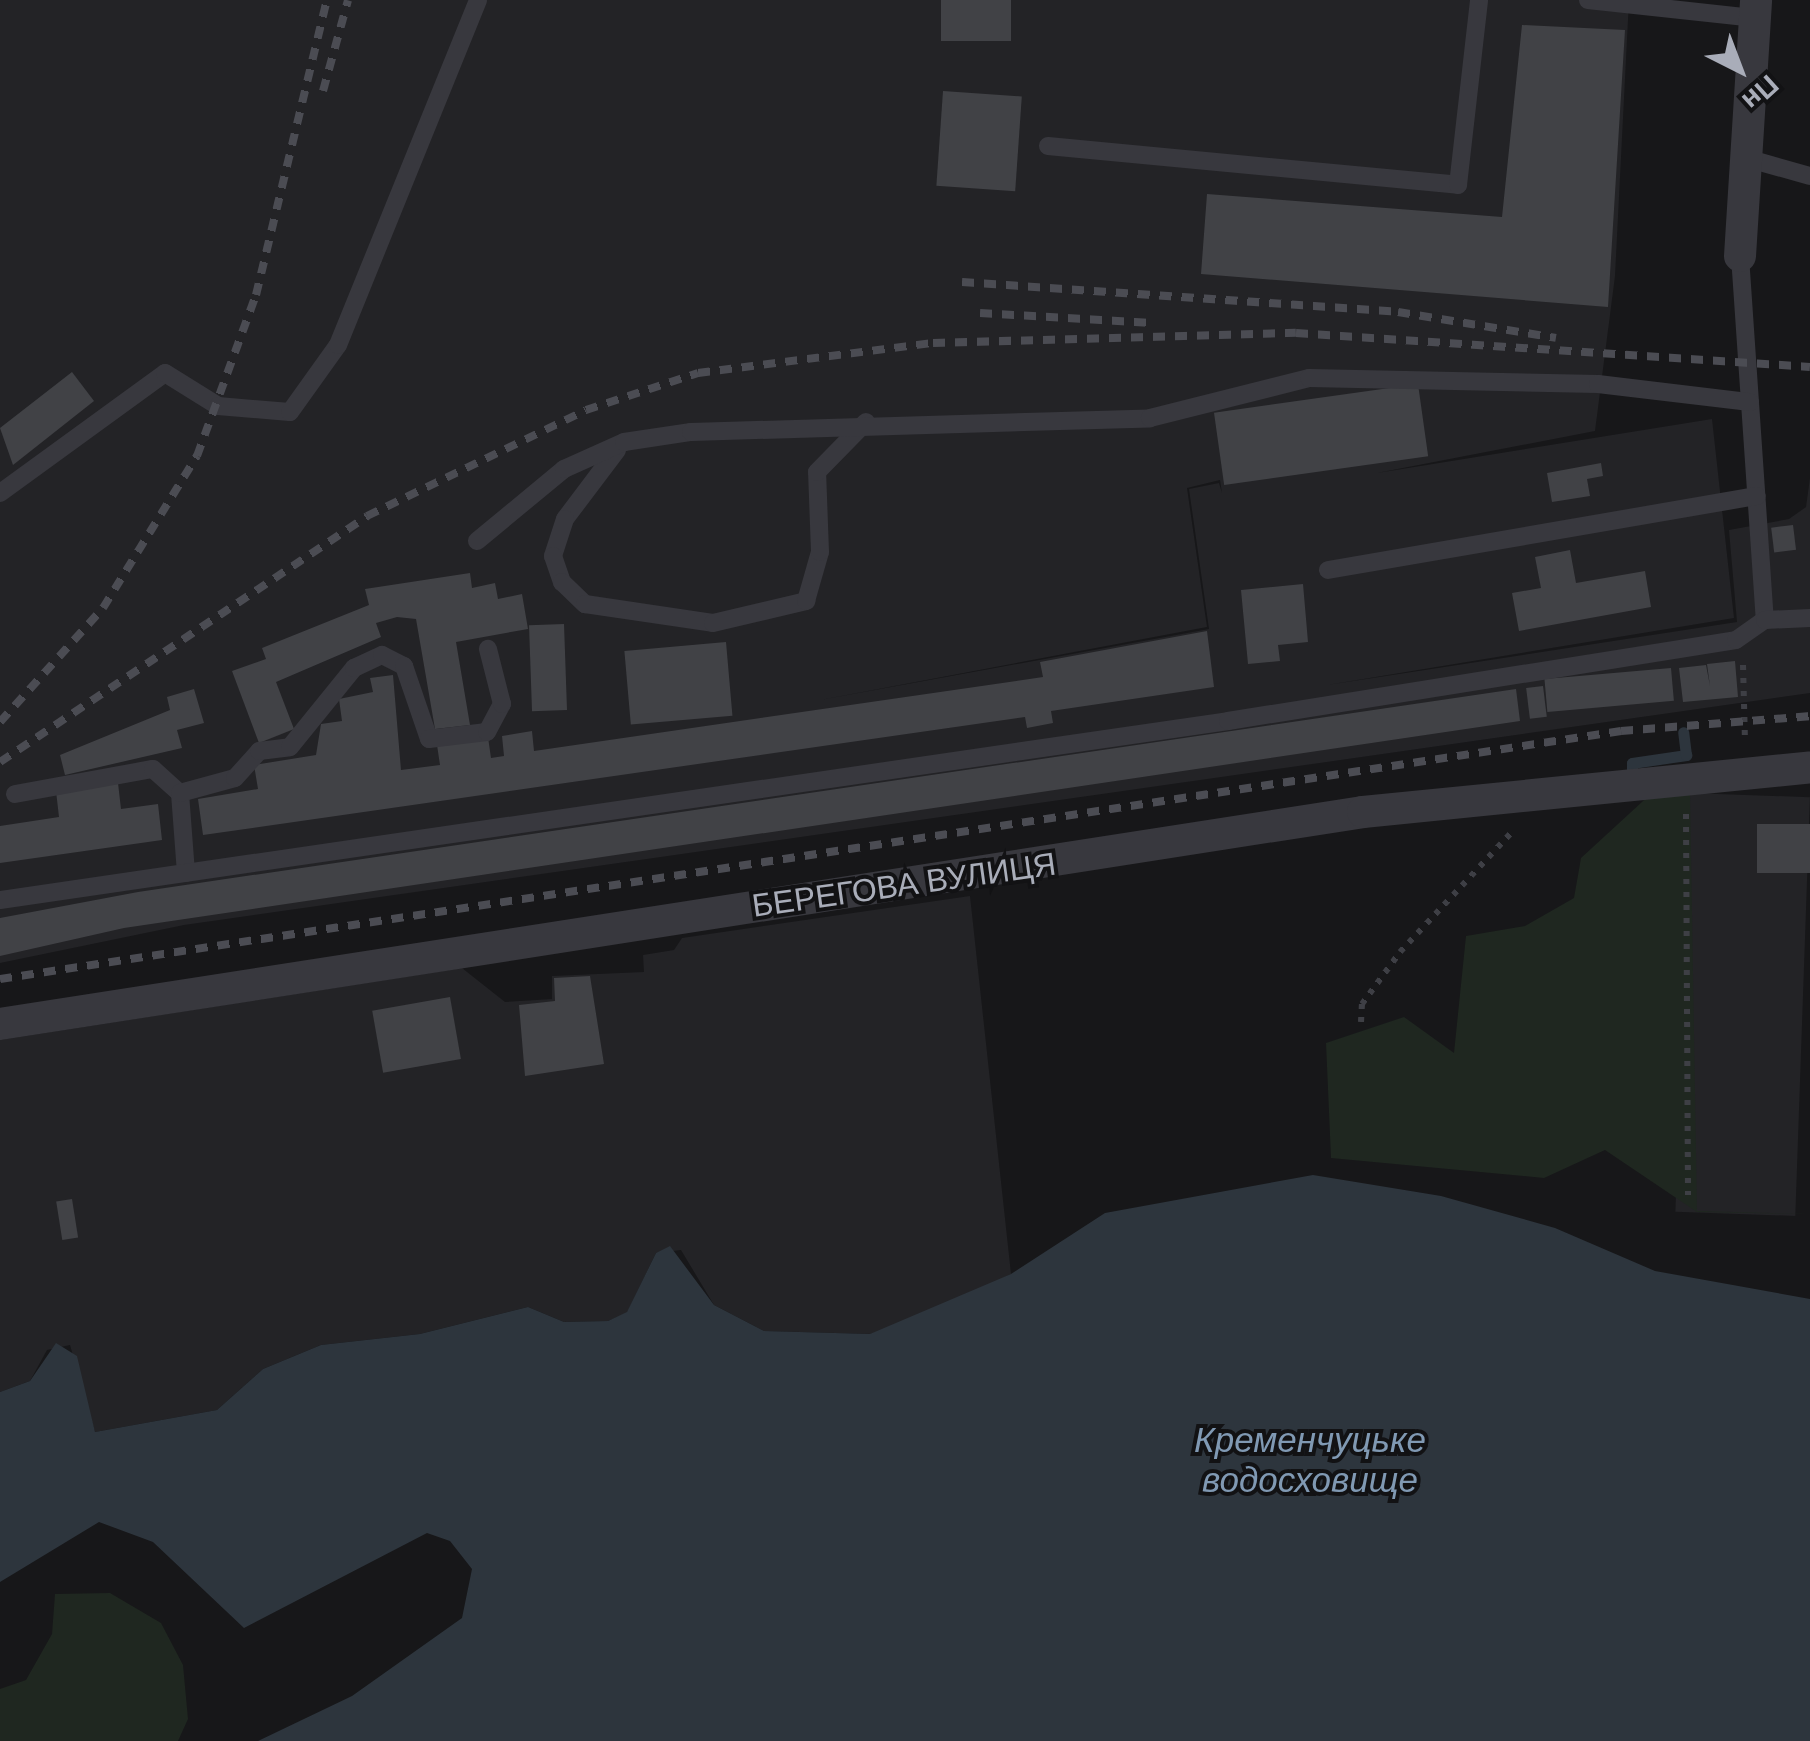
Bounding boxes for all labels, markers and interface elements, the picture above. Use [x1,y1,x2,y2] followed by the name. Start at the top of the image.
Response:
[1690,20,1790,120] north arrow
[1736,69,1785,117] text: Пн
[750,845,1058,925] street label: БЕРЕГОВА ВУЛИЦЯ
[1194,1419,1426,1501] water label: Кременчуцьке водосховище

